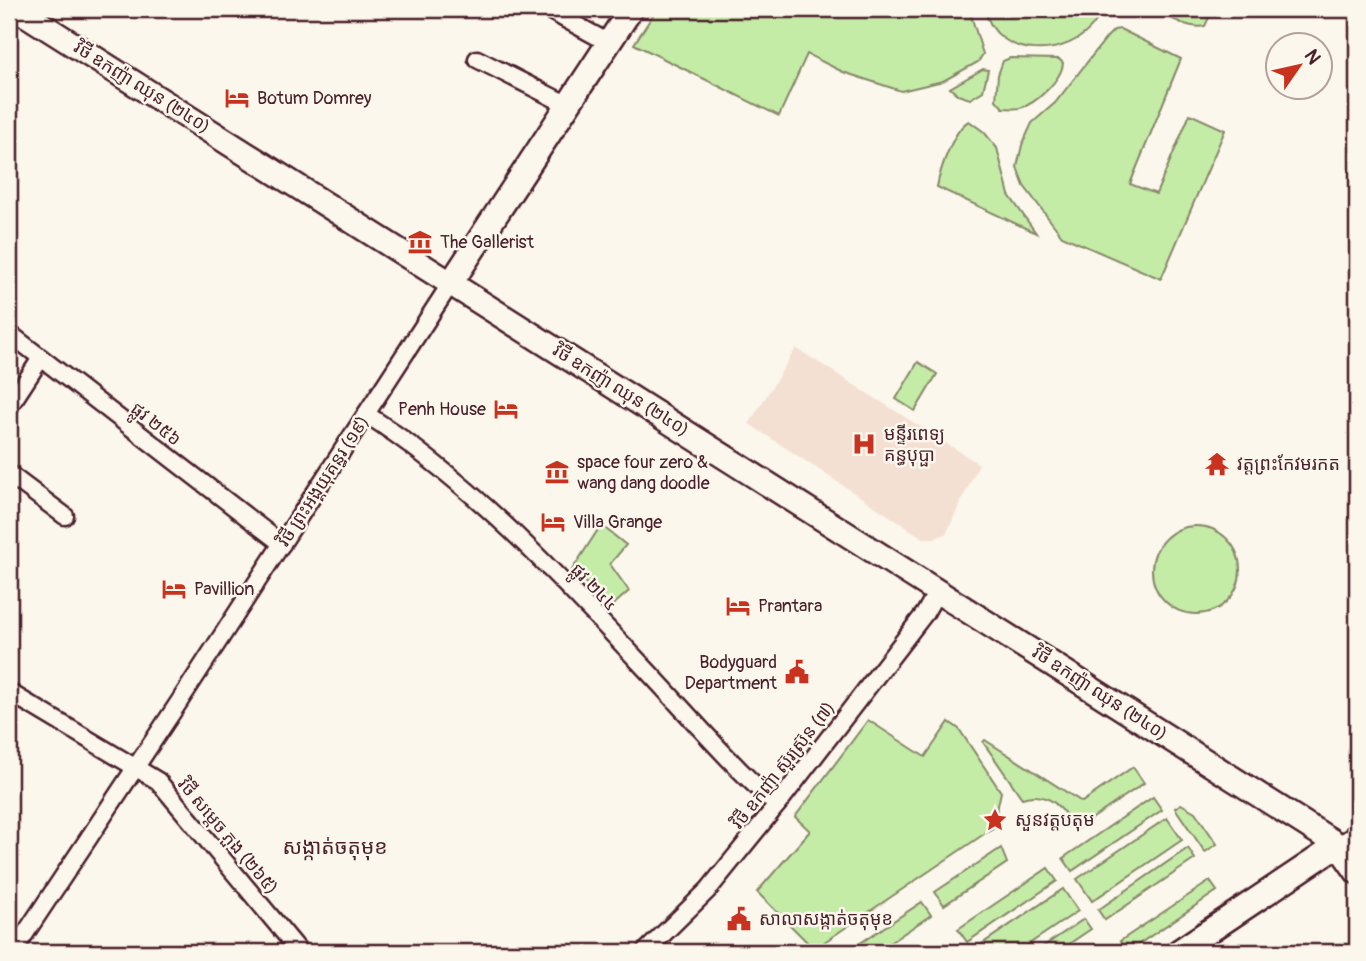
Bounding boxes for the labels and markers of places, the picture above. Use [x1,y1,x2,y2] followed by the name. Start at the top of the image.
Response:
[223,84,251,112] hotel icon: Botum Domrey
[257,87,372,110] place label: Botum Domrey
[406,228,434,256] museum icon: The Gallerist
[440,231,535,254] place label: The Gallerist
[492,395,520,423] hotel icon: Penh House
[398,398,486,421] place label: Penh House
[884,423,945,467] place label: មន្ទីរពេទ្យ គន្ធបុប្ផា
[850,430,878,458] hospital icon: មន្ទីរពេទ្យ គន្ធបុប្ផា
[1203,450,1231,478] temple icon: វត្តព្រះកែវមរកត
[577,451,710,495] place label: space four zero & wang dang doodle
[1237,453,1340,476] place label: វត្តព្រះកែវមរកត
[543,458,571,486] museum icon: space four zero & wang dang doodle
[539,508,567,536] hotel icon: Villa Grange
[573,511,662,534] place label: Villa Grange
[160,575,188,603] hotel icon: Pavillion
[194,578,254,601] place label: Pavillion
[724,592,752,620] hotel icon: Prantara
[758,595,822,618] place label: Prantara
[685,651,778,695] place label: Bodyguard Department
[783,658,811,686] public building icon: Bodyguard Department
[981,806,1009,834] place icon: សួនវត្តបតុម
[1015,809,1095,832] place label: សួនវត្តបតុម
[725,905,753,933] public building icon: សាលាសង្កាត់ចតុមុខ
[759,908,893,931] place label: សាលាសង្កាត់ចតុមុខ

